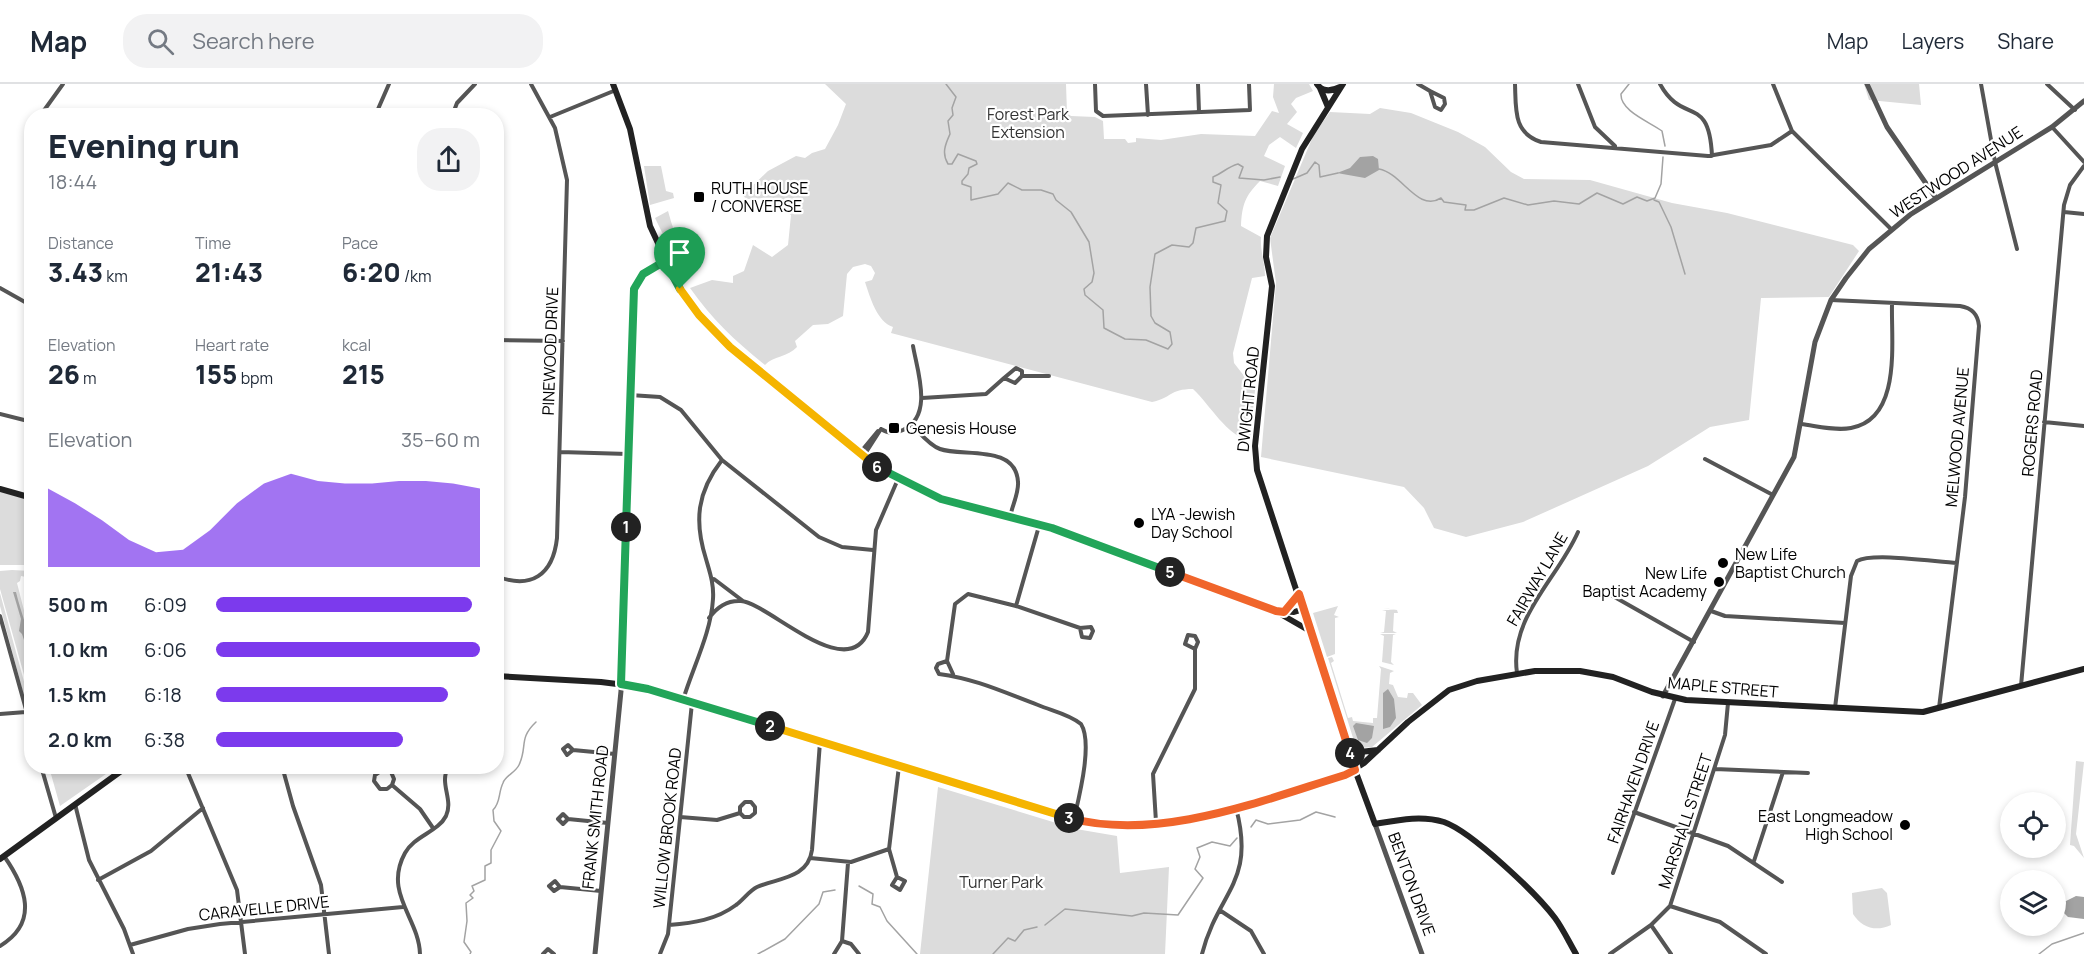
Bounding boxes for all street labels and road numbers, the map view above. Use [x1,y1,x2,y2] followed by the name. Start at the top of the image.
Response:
[1885,121,2027,223] street label: WESTWOOD AVENUE
[537,286,563,416] street label: PINEWOOD DRIVE
[1232,345,1264,453] street label: DWIGHT ROAD
[1940,366,1974,508] street label: MELWOOD AVENUE
[2016,368,2048,477] street label: ROGERS ROAD
[1501,528,1573,630] street label: FAIRWAY LANE
[1667,671,1780,703] street label: MAPLE STREET
[1602,718,1664,846] street label: FAIRHAVEN DRIVE
[577,744,614,890] street label: FRANK SMITH ROAD
[648,746,686,910] street label: WILLOW BROOK ROAD
[1653,750,1717,891] street label: MARSHALL STREET
[1383,829,1441,939] street label: BENTON DRIVE
[198,890,330,926] street label: CARAVELLE DRIVE

